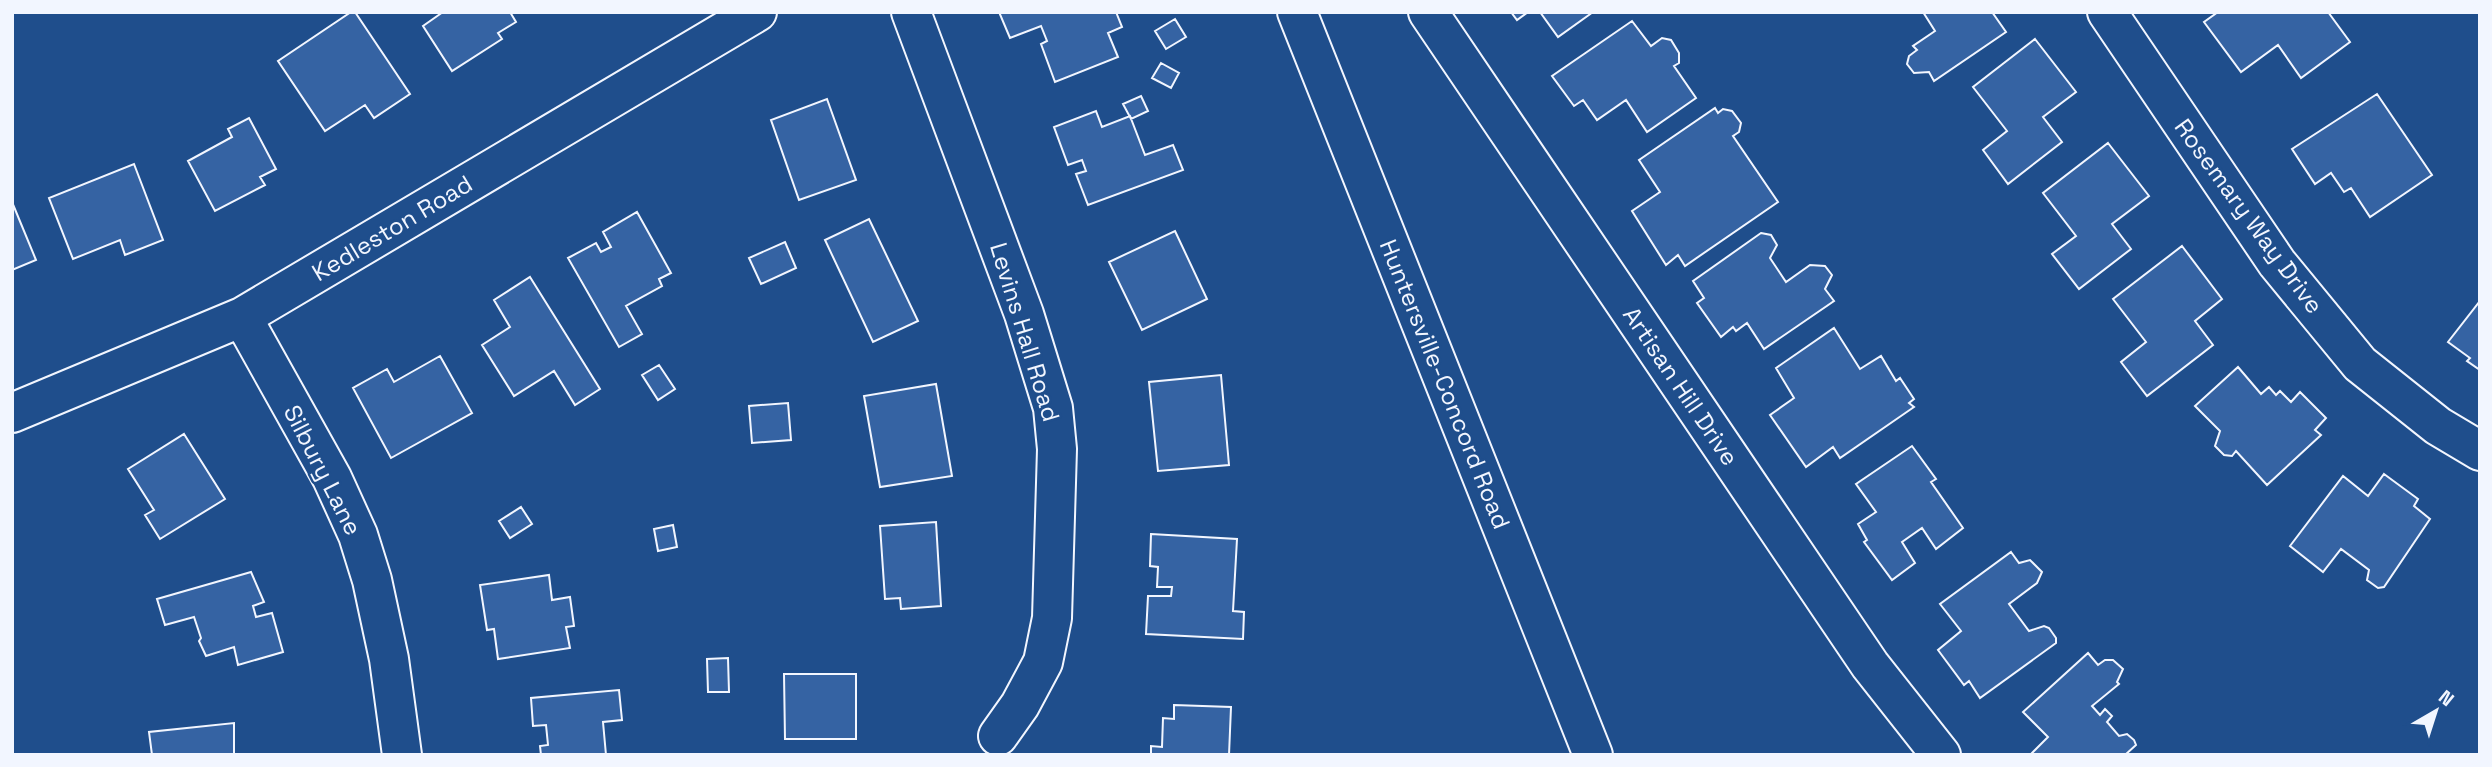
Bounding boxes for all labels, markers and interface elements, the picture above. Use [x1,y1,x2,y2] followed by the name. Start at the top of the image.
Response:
[2168,112,2330,320] street label: Rosemary Way Drive
[306,168,478,288] street label: Kedleston Road
[1373,235,1517,533] street label: Huntersville-Concord Road
[983,239,1067,425] street label: Levins Hall Road
[1616,300,1746,472] street label: Artisan Hill Drive
[277,400,369,540] street label: Silbury Lane
[2401,676,2471,746] north arrow
[2434,684,2459,712] text: N

